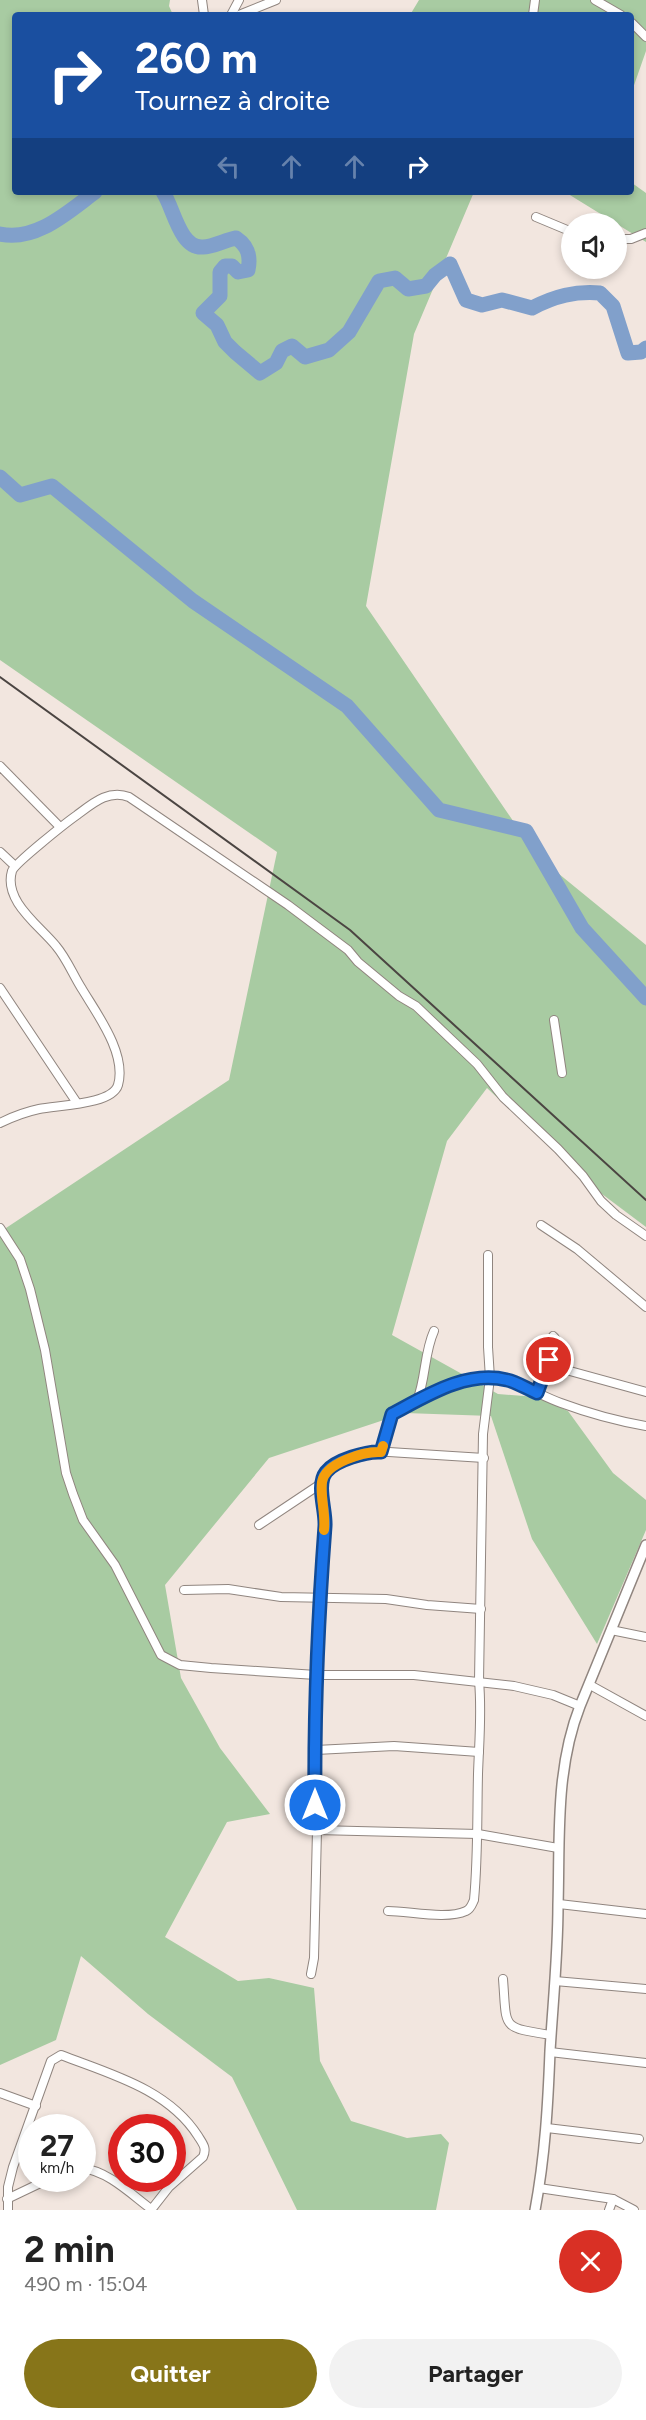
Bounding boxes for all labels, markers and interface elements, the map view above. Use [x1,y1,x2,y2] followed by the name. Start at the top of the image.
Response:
[135,33,258,84] text: 260 m
[36,36,114,114] icon: right
[135,84,330,117] text: Tournez à droite
[212,150,245,183] icon: left
[275,150,308,183] icon: ahead
[338,150,371,183] icon: ahead
[401,150,434,183] icon: right
[561,213,627,279] map controls
[561,213,627,279] button: sound
[523,1334,574,1385] pin
[532,1343,565,1376] icon: arrive
[283,1773,347,1837] position arrow
[108,2114,186,2192] speed limit sign: 30
[40,2127,74,2164] text: 27
[40,2159,74,2177] text: km/h
[24,2228,115,2271] text: 2 min
[559,2230,622,2293] button: close
[24,2272,148,2296] text: 490 m · 15:04
[24,2339,317,2408] button: Quitter
[329,2339,622,2408] button: Partager

